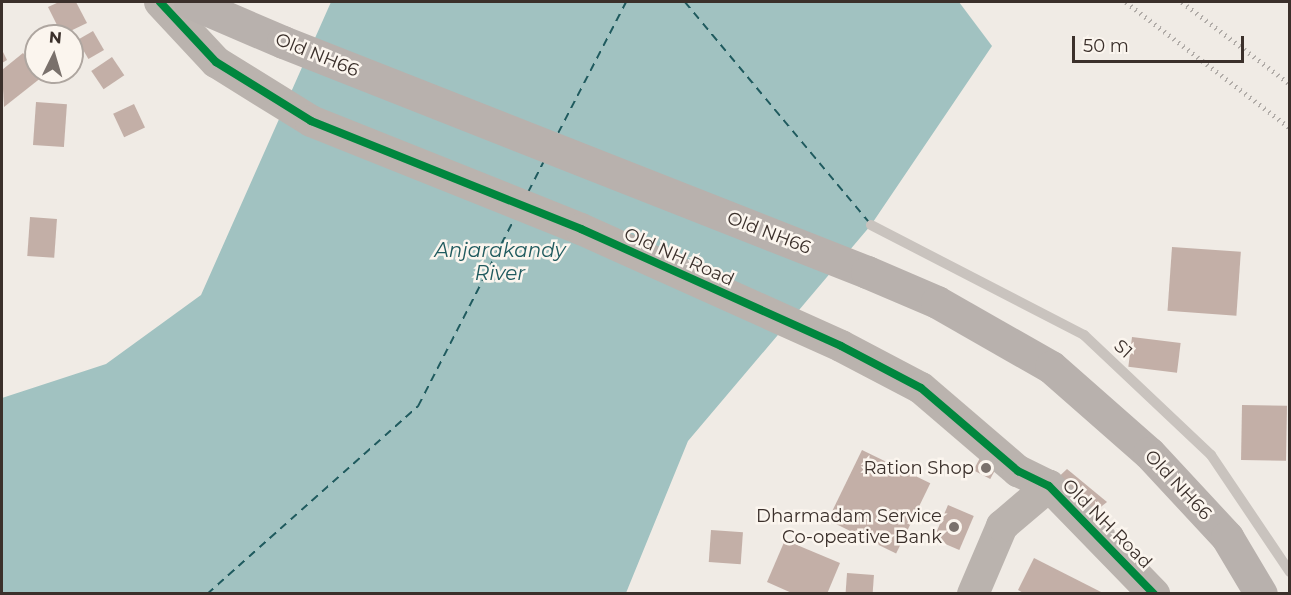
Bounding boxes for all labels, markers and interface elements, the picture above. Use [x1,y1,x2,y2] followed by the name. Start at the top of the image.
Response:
[24,24,84,84] north arrow
[1075,24,1248,62] scale bar
[48,28,63,48] text: N
[272,28,362,82] street label: Old NH66
[1083,35,1129,57] text: 50 m
[724,207,814,259] street label: Old NH66
[621,223,737,291] street label: Old NH Road
[434,238,566,285] water label: Anjarakandy River
[1109,335,1137,363] street label: S1
[1140,445,1216,525] street label: Old NH66
[863,457,974,479] place label: Ration Shop
[979,461,993,475] marker: Ration Shop
[1058,475,1156,573] street label: Old NH Road
[756,506,942,548] place label: Dharmadam Service Co-opeative Bank
[947,520,961,534] marker: Dharmadam Service Co-opeative Bank

